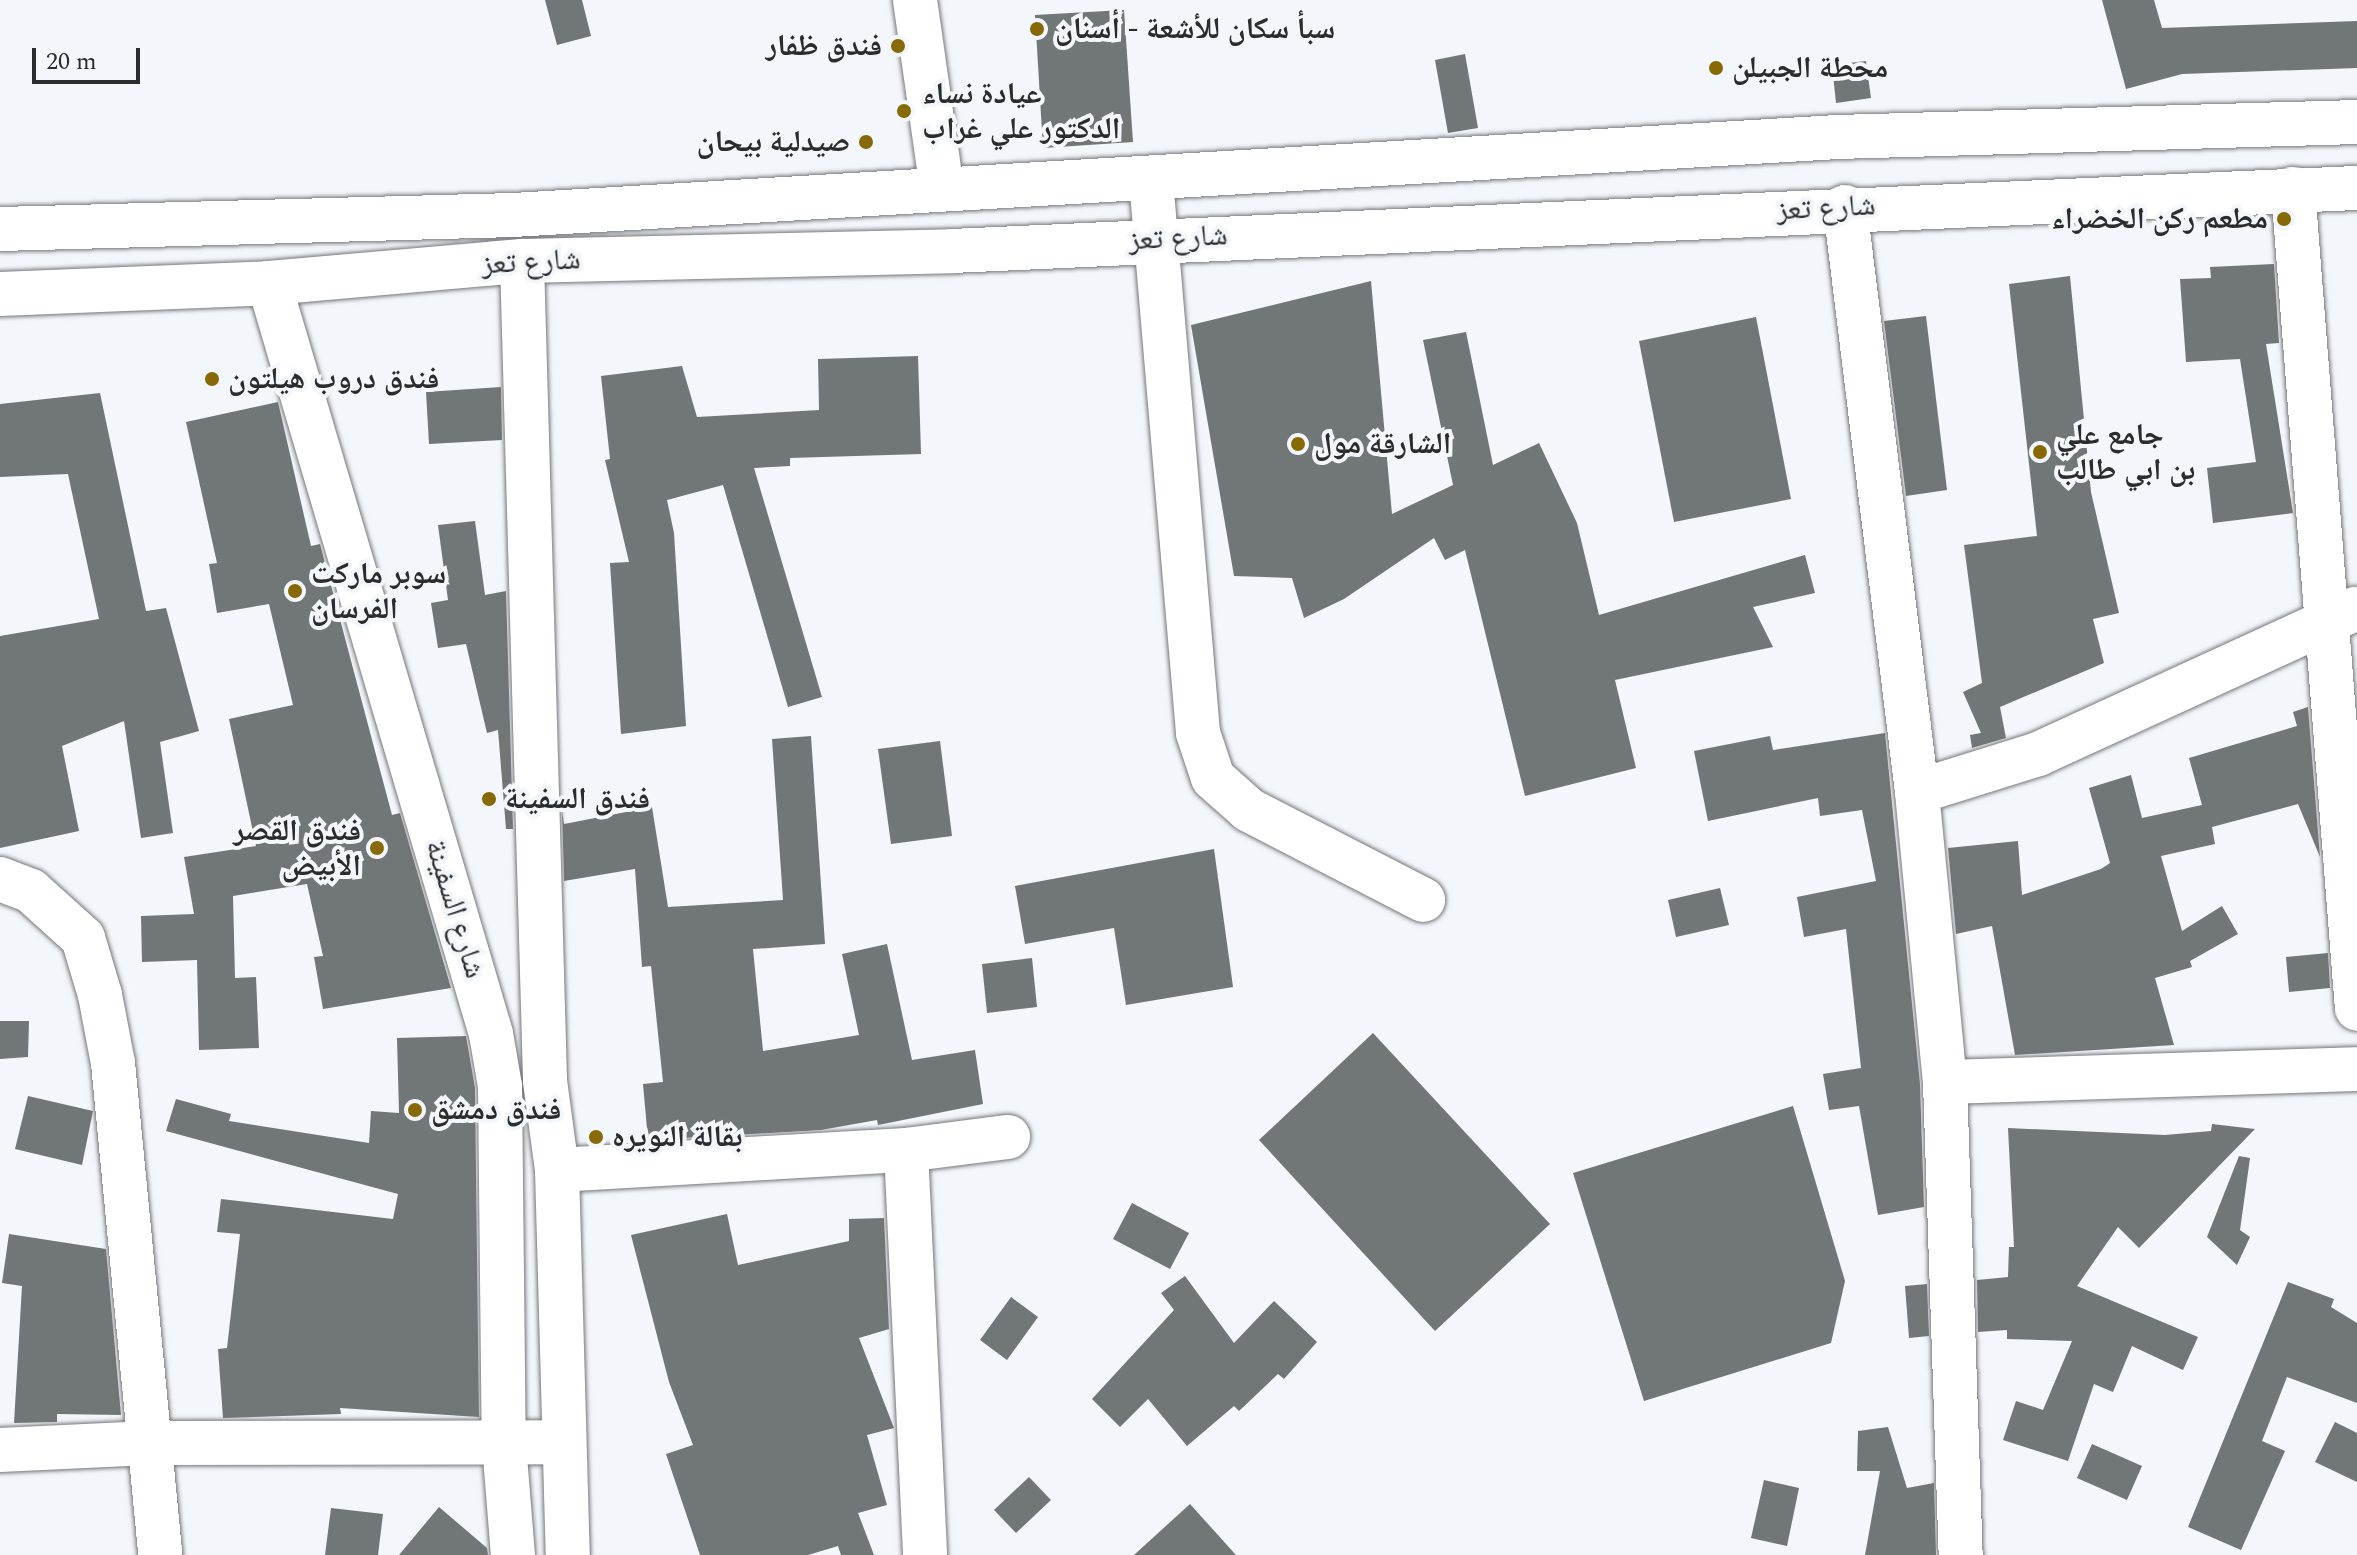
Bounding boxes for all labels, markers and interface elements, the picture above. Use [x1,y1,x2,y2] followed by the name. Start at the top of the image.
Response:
[1055,11,1335,47] place label: سبأ سكان للأشعة - أسنان
[1026,18,1048,40] marker: سبأ سكان للأشعة - أسنان
[766,28,882,64] place label: فندق ظفار
[36,32,144,82] scale bar
[889,37,907,55] marker: فندق ظفار
[46,44,97,80] text: 20 m
[1732,50,1888,86] place label: محطة الجبيلن
[1707,59,1725,77] marker: محطة الجبيلن
[922,76,1120,146] place label: عيادة نساء الدكتور علي غراب
[893,100,915,122] marker: عيادة نساء الدكتور علي غراب
[696,124,850,160] place label: صيدلية بيحان
[857,133,875,151] marker: صيدلية بيحان
[1775,187,1877,229] street label: شارع تعز
[2051,201,2268,237] place label: مطعم ركن الخضراء
[2275,210,2293,228] marker: مطعم ركن الخضراء
[1127,217,1229,259] street label: شارع تعز
[480,241,582,283] street label: شارع تعز
[228,361,439,397] place label: فندق دروب هيلتون
[203,370,221,388] marker: فندق دروب هيلتون
[2056,417,2195,488] place label: جامع علي بن ابي طالب
[1314,426,1451,462] place label: الشارقة مول
[1289,435,1307,453] marker: الشارقة مول
[2031,443,2049,461] marker: جامع علي بن ابي طالب
[311,556,446,626] place label: سوبر ماركت الفرسان
[286,582,304,600] marker: سوبر ماركت الفرسان
[505,781,650,817] place label: فندق السفينة
[480,790,498,808] marker: فندق السفينة
[233,813,361,884] place label: فندق القصر الأبيض
[417,836,493,982] street label: شارع السفينة
[368,839,386,857] marker: فندق القصر الأبيض
[431,1092,561,1128] place label: فندق دمشق
[406,1101,424,1119] marker: فندق دمشق
[612,1119,743,1155] place label: بقالة النويره
[587,1128,605,1146] marker: بقالة النويره

